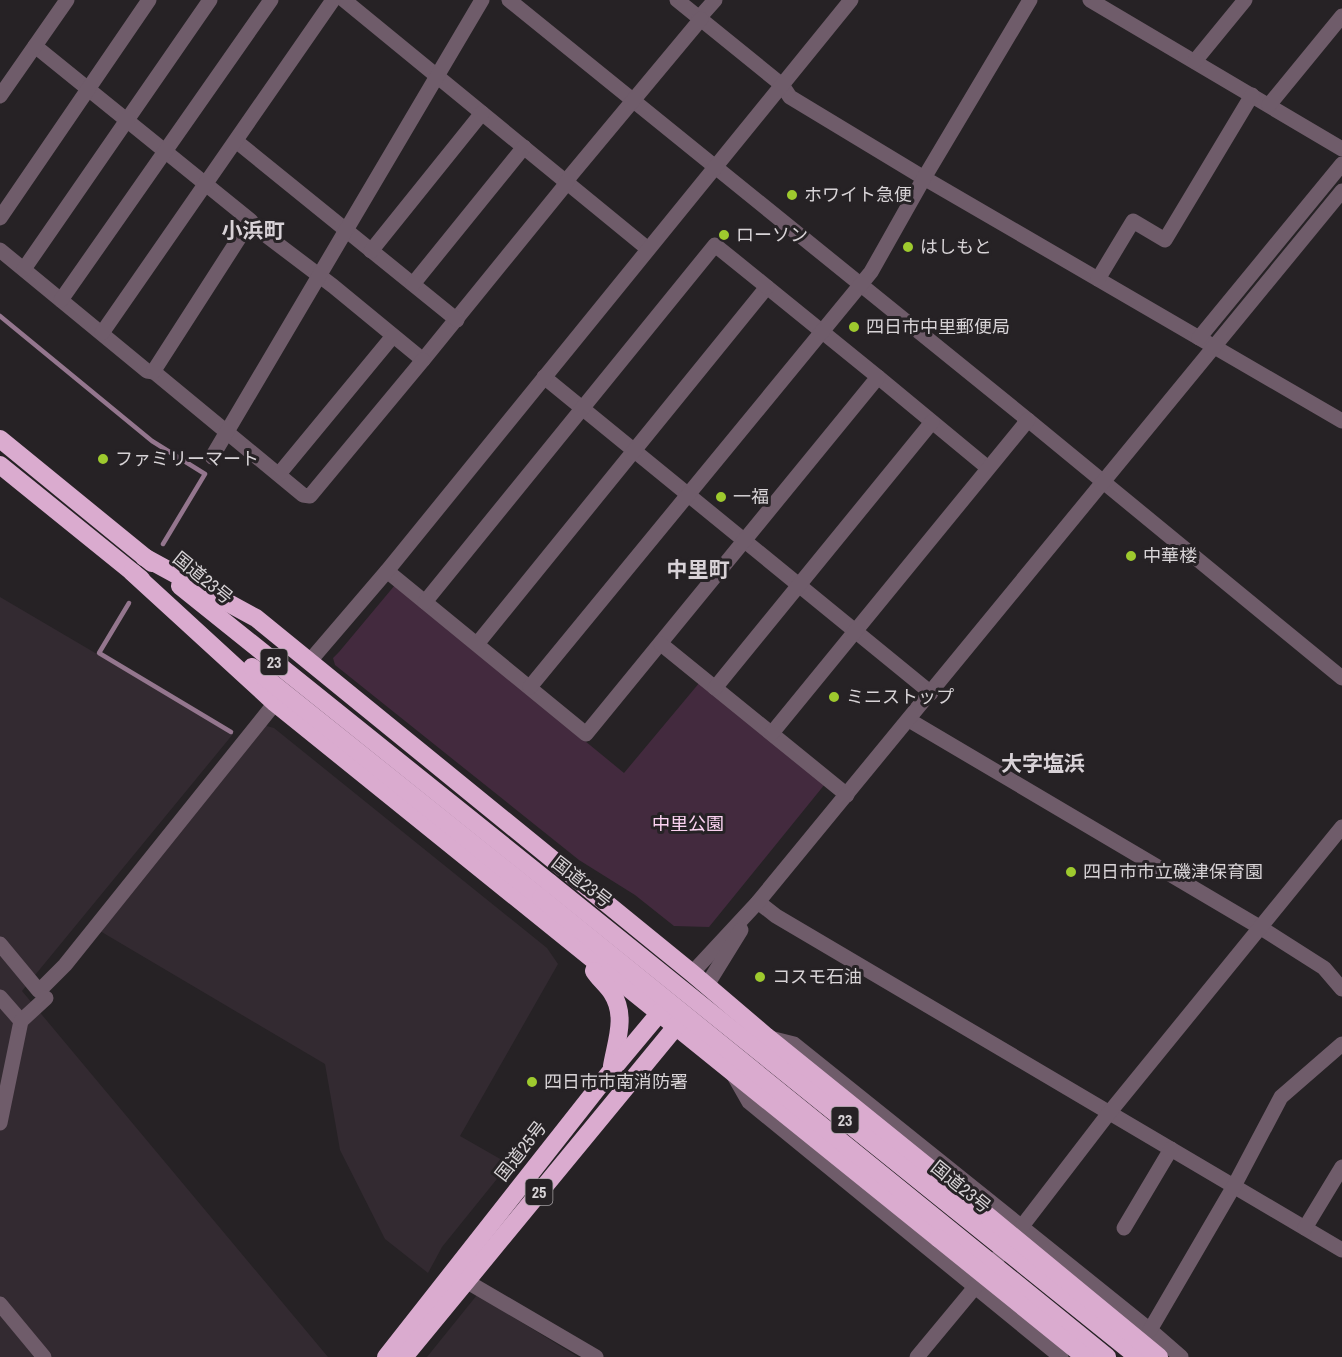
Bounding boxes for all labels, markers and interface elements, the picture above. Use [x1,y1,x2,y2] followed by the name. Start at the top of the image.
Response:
[804,182,912,207] place label: ホワイト急便
[785,188,799,202] marker: ホワイト急便
[222,216,285,245] district label: 小浜町
[736,222,808,247] place label: ローソン
[717,228,731,242] marker: ローソン
[920,234,992,259] place label: はしもと
[901,240,915,254] marker: はしもと
[866,314,1010,339] place label: 四日市中里郵便局
[847,320,861,334] marker: 四日市中里郵便局
[115,446,259,471] place label: ファミリーマート
[96,452,110,466] marker: ファミリーマート
[733,484,769,509] place label: 一福
[714,490,728,504] marker: 一福
[1143,543,1197,568] place label: 中華楼
[168,546,239,609] street label: 国道23号
[1124,549,1138,563] marker: 中華楼
[667,555,730,584] district label: 中里町
[260,649,288,675] road number: 23
[846,684,954,709] place label: ミニストップ
[827,690,841,704] marker: ミニストップ
[1001,749,1085,778] district label: 大字塩浜
[652,811,724,836] park label: 中里公園
[547,850,618,913] street label: 国道23号
[1083,859,1263,884] place label: 四日市市立磯津保育園
[1064,865,1078,879] marker: 四日市市立磯津保育園
[772,964,862,989] place label: コスモ石油
[753,970,767,984] marker: コスモ石油
[544,1069,688,1094] place label: 四日市市南消防署
[525,1075,539,1089] marker: 四日市市南消防署
[832,1107,858,1133] road number: 23
[489,1115,552,1186] street label: 国道25号
[926,1155,997,1218] street label: 国道23号
[526,1179,552,1205] road number: 25

